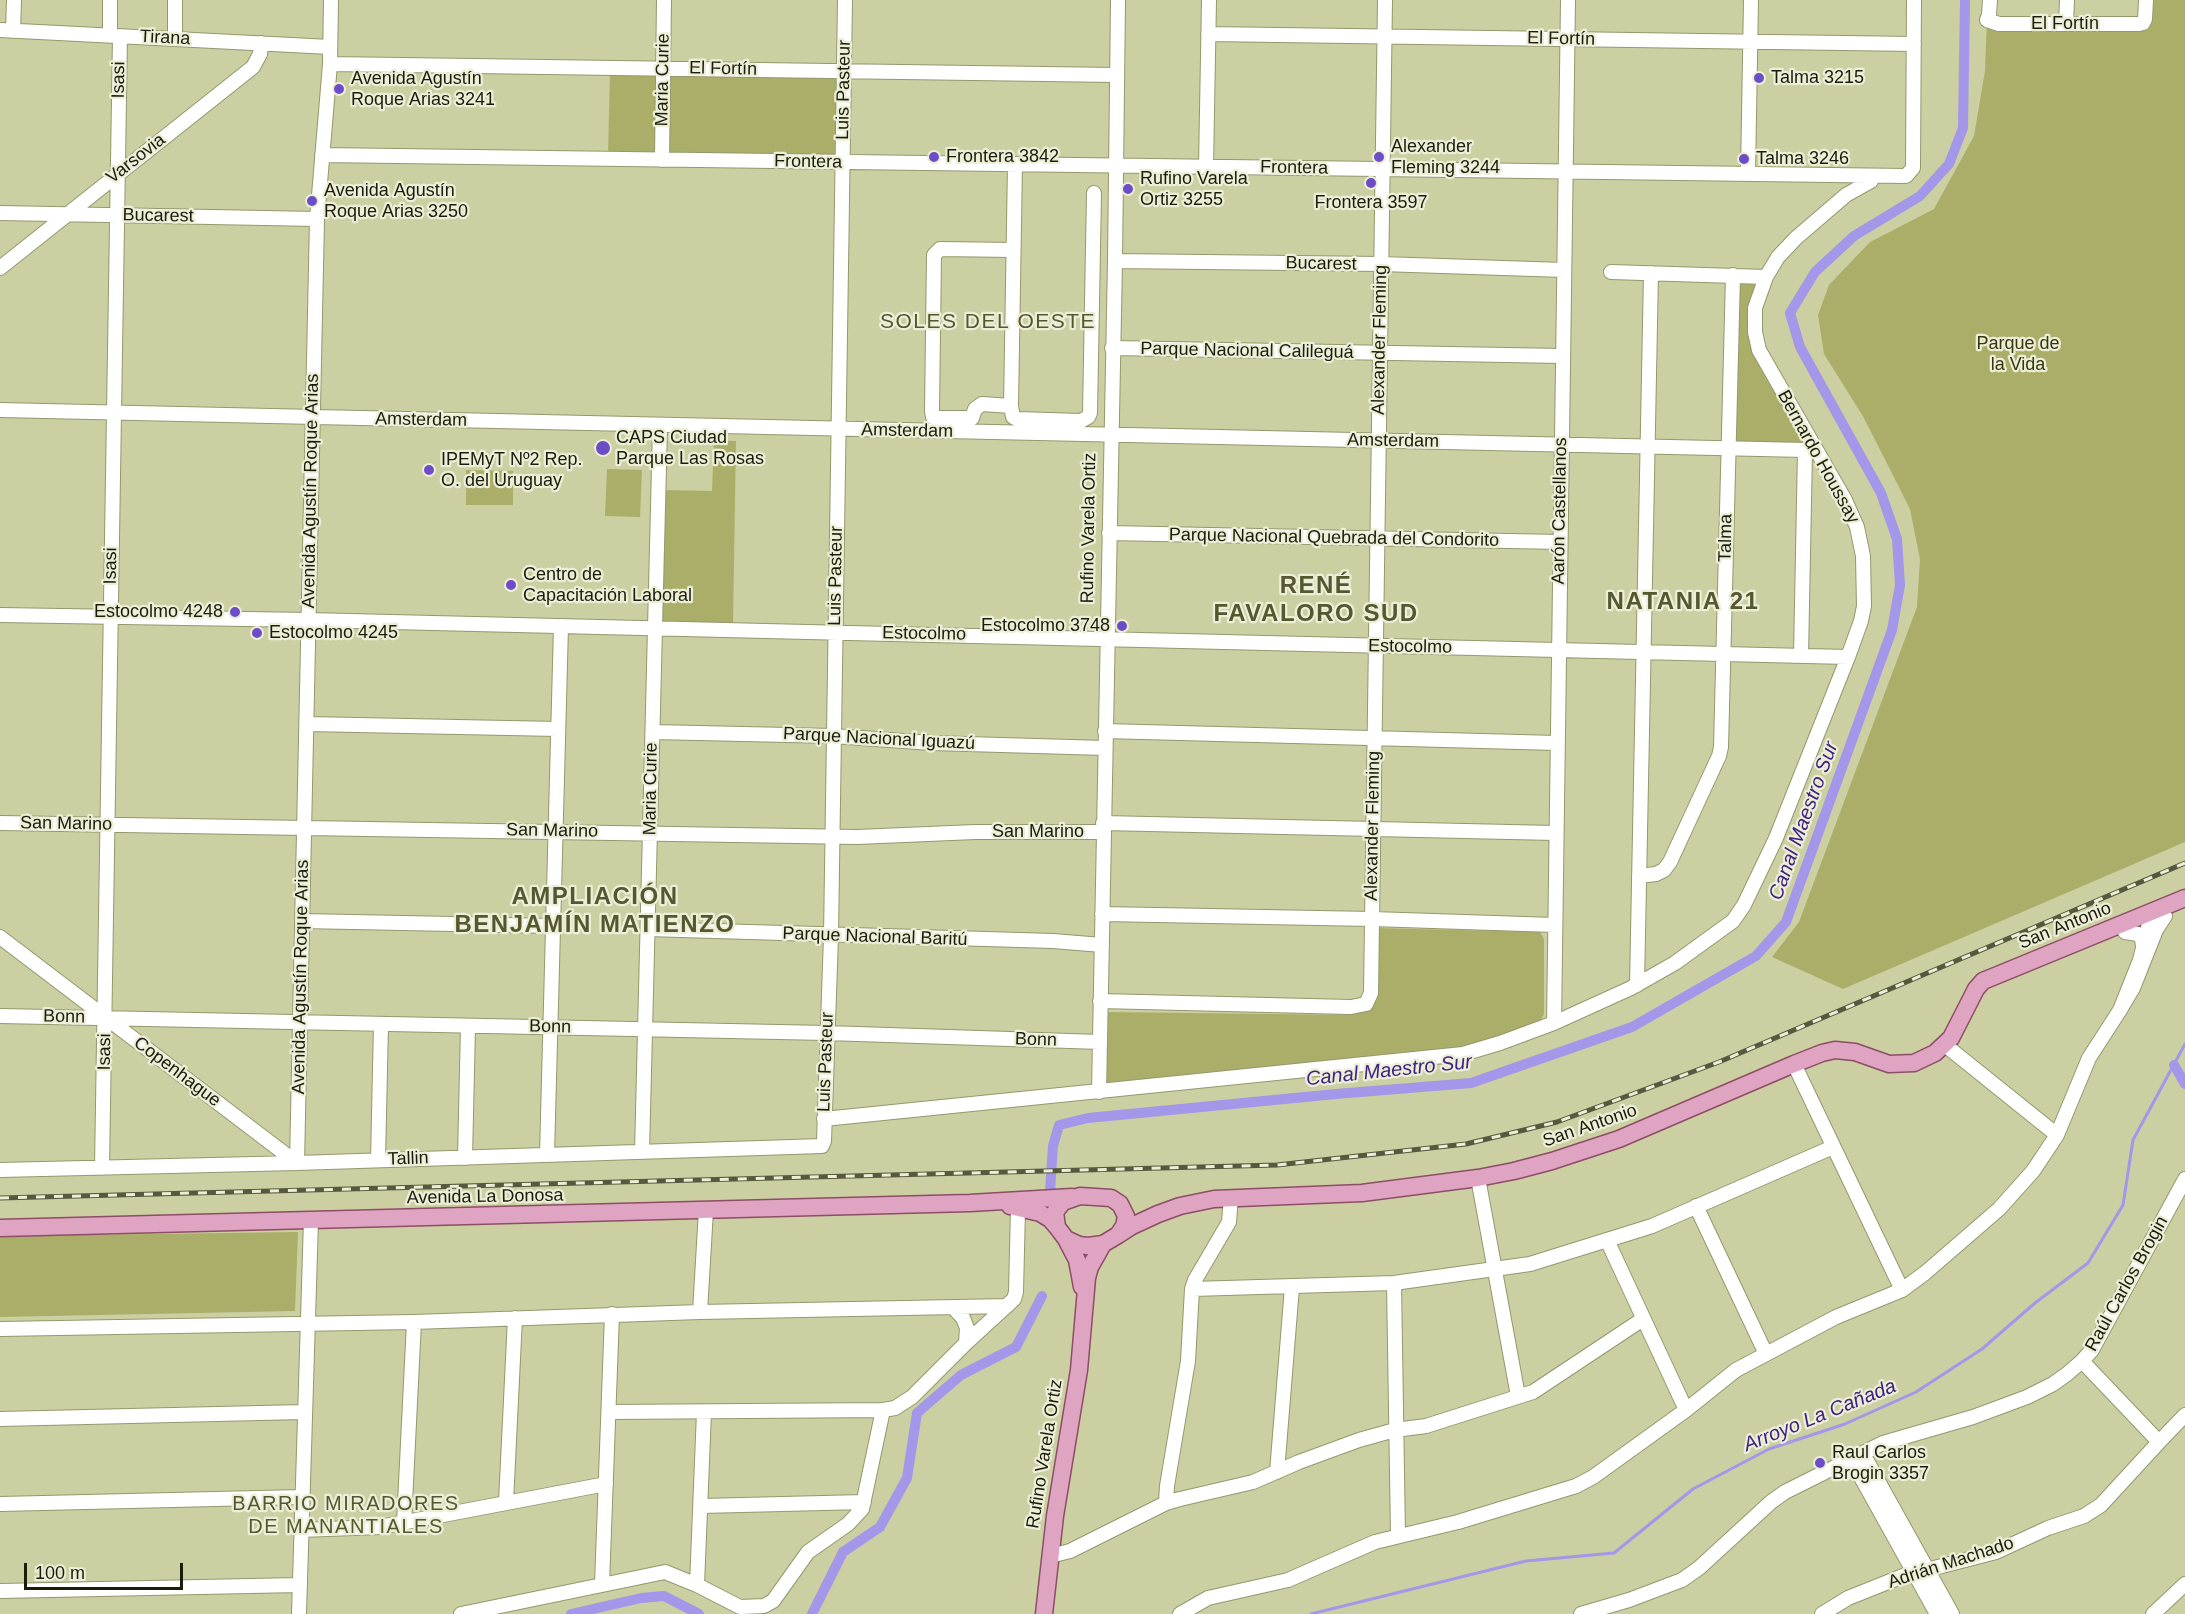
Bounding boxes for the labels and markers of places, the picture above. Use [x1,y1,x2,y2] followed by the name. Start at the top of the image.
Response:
[1771,67,1864,89] place label: Talma 3215
[351,68,495,110] place label: Avenida Agustín Roque Arias 3241
[1752,71,1766,85] marker: Talma 3215
[332,82,346,96] marker: Avenida Agustín Roque Arias 3241
[1391,136,1500,178] place label: Alexander Fleming 3244
[946,146,1059,168] place label: Frontera 3842
[1756,148,1849,170] place label: Talma 3246
[927,150,941,164] marker: Frontera 3842
[1372,150,1386,164] marker: Alexander Fleming 3244
[1737,152,1751,166] marker: Talma 3246
[1140,168,1248,210] place label: Rufino Varela Ortiz 3255
[1364,176,1378,190] marker: Frontera 3597
[324,180,468,222] place label: Avenida Agustín Roque Arias 3250
[1121,182,1135,196] marker: Rufino Varela Ortiz 3255
[1314,192,1428,214] place label: Frontera 3597
[305,194,319,208] marker: Avenida Agustín Roque Arias 3250
[616,427,764,470] place label: CAPS Ciudad Parque Las Rosas
[594,439,612,457] marker: CAPS Ciudad Parque Las Rosas
[441,449,583,492] place label: IPEMyT Nº2 Rep. O. del Uruguay
[422,463,436,477] marker: IPEMyT Nº2 Rep. O. del Uruguay
[523,564,692,606] place label: Centro de Capacitación Laboral
[504,578,518,592] marker: Centro de Capacitación Laboral
[94,601,223,623] place label: Estocolmo 4248
[228,605,242,619] marker: Estocolmo 4248
[981,615,1110,637] place label: Estocolmo 3748
[1115,619,1129,633] marker: Estocolmo 3748
[269,622,398,644] place label: Estocolmo 4245
[250,626,264,640] marker: Estocolmo 4245
[1832,1442,1929,1484] place label: Raul Carlos Brogin 3357
[1813,1456,1827,1470] marker: Raul Carlos Brogin 3357

